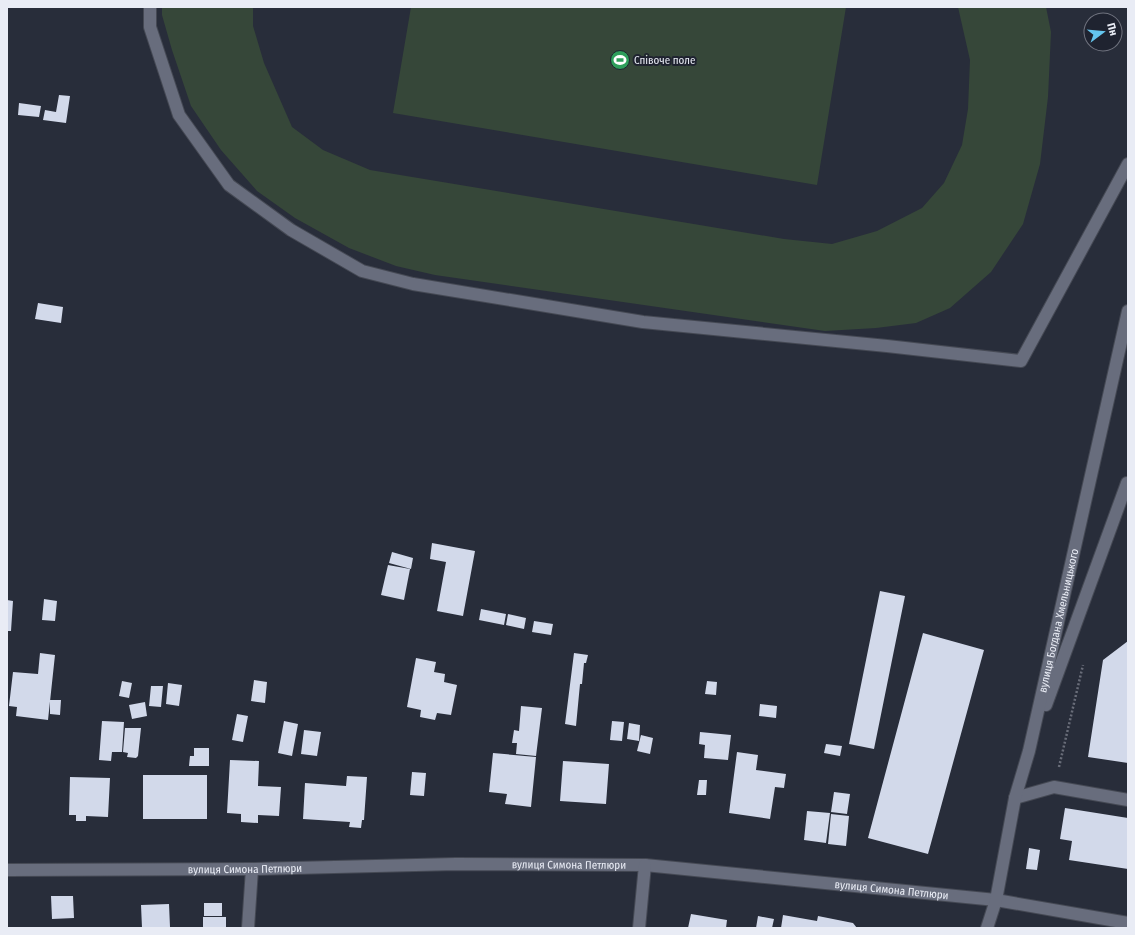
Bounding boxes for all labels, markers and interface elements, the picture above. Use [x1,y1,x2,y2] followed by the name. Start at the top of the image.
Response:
[1083,12,1123,52] north arrow
[1104,22,1120,37] text: Пн
[609,49,631,71] sports icon: Співоче поле
[634,54,695,67] place label: Співоче поле
[1036,547,1081,694] street label: вулиця Богдана Хмельницького
[512,858,626,872] street label: вулиця Симона Петлюри
[188,862,302,876] street label: вулиця Симона Петлюри
[834,878,949,902] street label: вулиця Симона Петлюри

